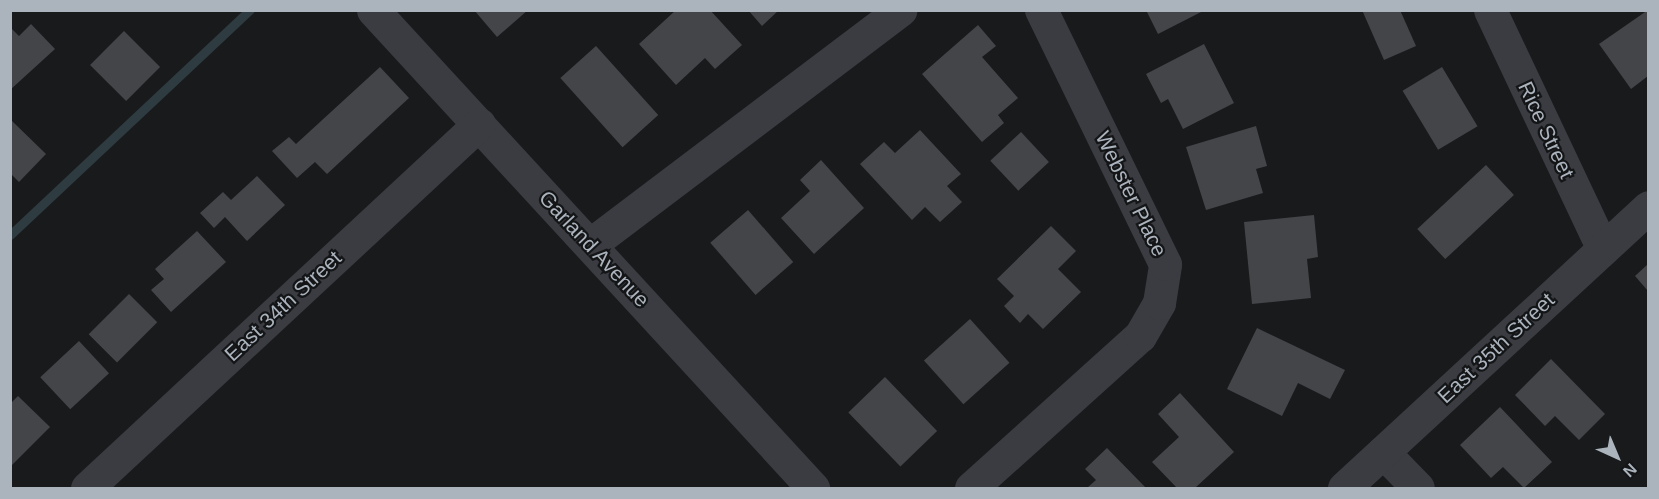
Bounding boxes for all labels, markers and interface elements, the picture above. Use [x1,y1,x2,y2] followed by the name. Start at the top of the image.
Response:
[1513,78,1579,182] street label: Rice Street
[1090,127,1172,261] street label: Webster Place
[533,185,655,313] street label: Garland Avenue
[219,245,347,367] street label: East 34th Street
[1432,287,1560,409] street label: East 35th Street
[1587,427,1647,487] north arrow
[1620,460,1640,480] text: N

